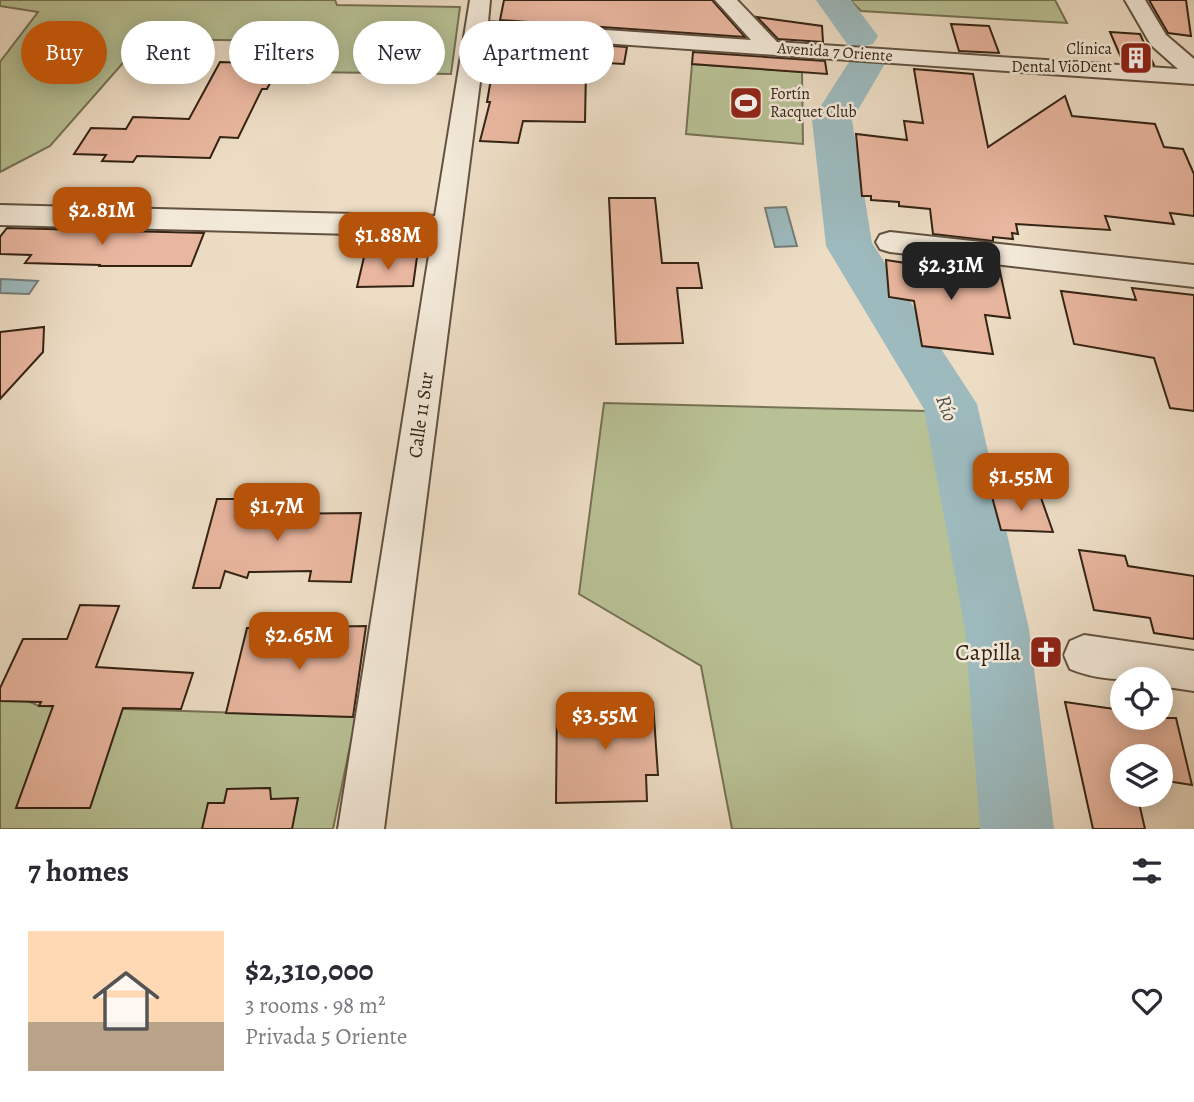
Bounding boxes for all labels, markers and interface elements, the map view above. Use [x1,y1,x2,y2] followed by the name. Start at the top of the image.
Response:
[21,21,107,84] chip: Buy
[121,21,215,84] chip: Rent
[229,21,339,84] chip: Filters
[353,21,445,84] chip: New
[459,21,614,84] chip: Apartment
[776,37,893,67] street label: Avenida 7 Oriente
[1011,38,1113,78] place label: Clínica Dental VioDent
[1117,39,1155,77] building icon: Clínica Dental VioDent
[770,83,857,123] place label: Fortín Racquet Club
[727,84,765,122] sports icon: Fortín Racquet Club
[45,188,159,247] pin: $2.81M
[69,194,135,225] text: $2.81M
[331,212,445,272] pin: $1.88M
[355,219,421,250] text: $1.88M
[894,243,1008,302] pin: $2.31M
[918,249,984,280] text: $2.31M
[402,370,440,460] street label: Calle 11 Sur
[929,391,965,425] water label: Río
[964,454,1078,513] pin: $1.55M
[989,460,1053,491] text: $1.55M
[228,484,326,543] pin: $1.7M
[250,490,304,521] text: $1.7M
[242,612,356,672] pin: $2.65M
[265,619,333,650] text: $2.65M
[1027,633,1065,671] church icon: Capilla
[955,637,1021,668] place label: Capilla
[1110,667,1173,807] map controls
[1110,667,1173,730] button: locate
[548,692,662,752] pin: $3.55M
[572,699,638,730] text: $3.55M
[1110,744,1173,807] button: layers
[28,851,129,891] text: 7 homes
[1128,852,1166,890] icon: filters
[245,950,374,990] text: $2,310,000
[84,959,168,1043] icon: home
[1128,982,1166,1020] icon: heart
[245,990,386,1021] text: 3 rooms · 98 m²
[245,1021,407,1052] text: Privada 5 Oriente

